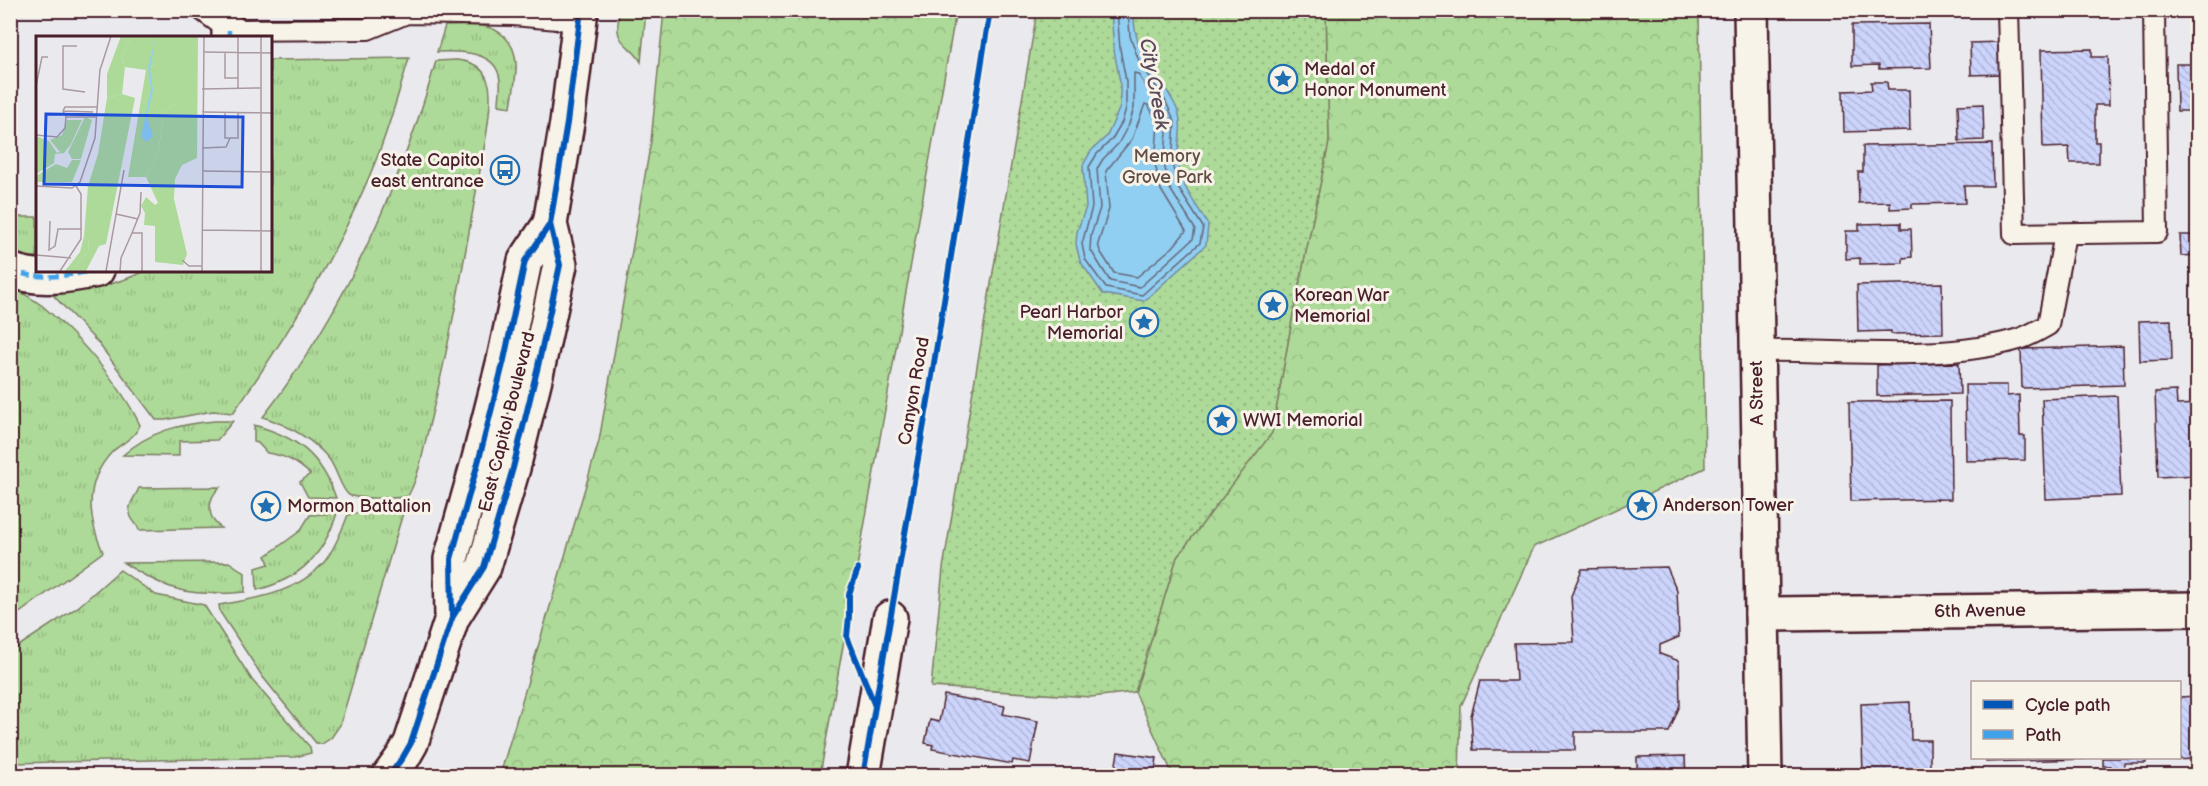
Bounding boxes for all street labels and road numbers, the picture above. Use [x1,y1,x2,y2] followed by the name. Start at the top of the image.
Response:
[474,330,540,514] street label: East Capitol Boulevard
[894,335,934,447] street label: Canyon Road
[1746,360,1768,426] street label: A Street
[1934,600,2026,622] street label: 6th Avenue

